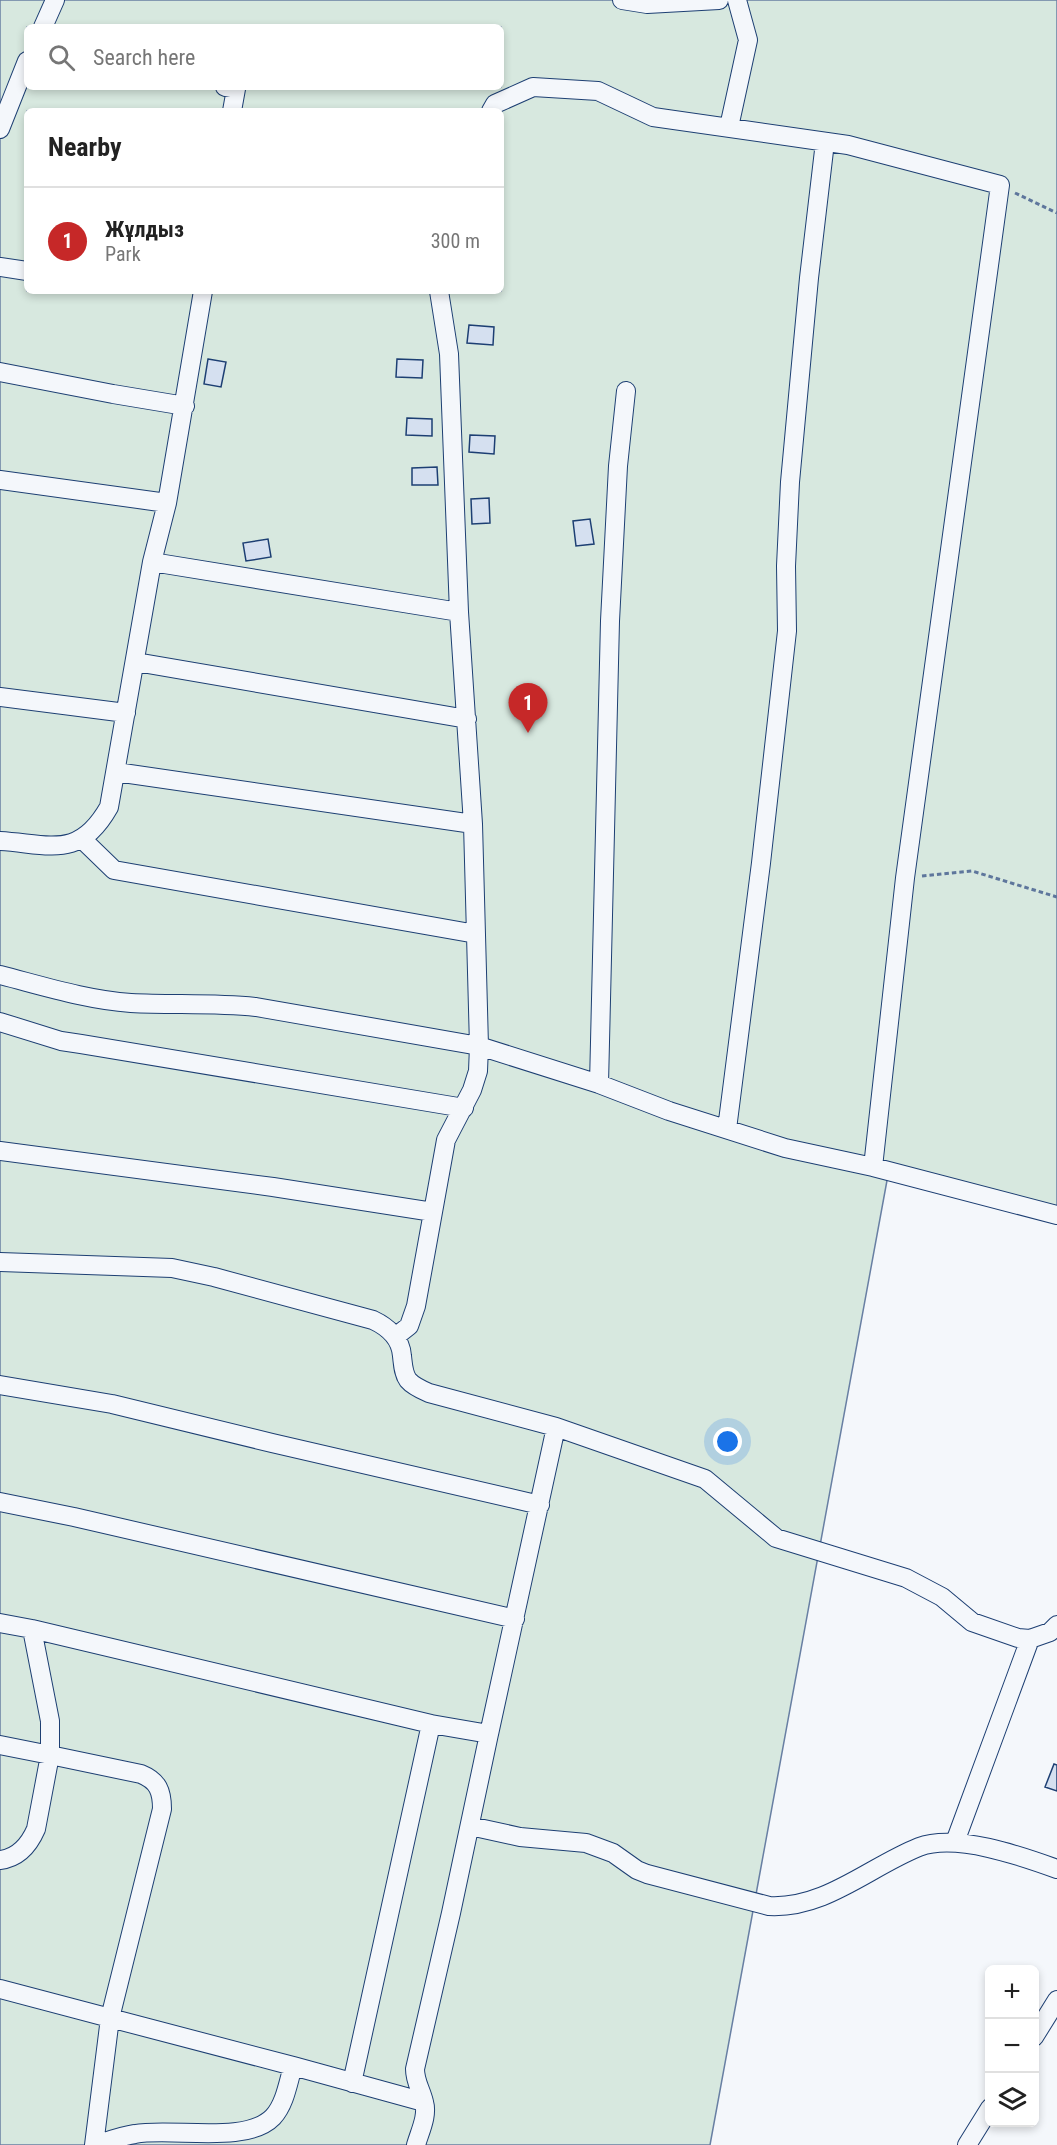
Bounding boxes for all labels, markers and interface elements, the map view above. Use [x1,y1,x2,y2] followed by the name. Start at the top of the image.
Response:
[24,24,504,90] search box
[45,41,78,74] icon: search
[93,45,195,70] text: Search here
[48,132,122,162] text: Nearby
[105,217,184,242] text: Жұлдыз
[62,229,73,253] text: 1
[431,229,480,253] text: 300 m
[105,242,141,266] text: Park
[508,684,548,733] pin: 1
[713,1427,742,1456] your location
[985,1965,1039,2127] map controls
[985,1965,1039,2019] button: +
[985,2019,1039,2073] button: −
[985,2073,1039,2127] button: layers

